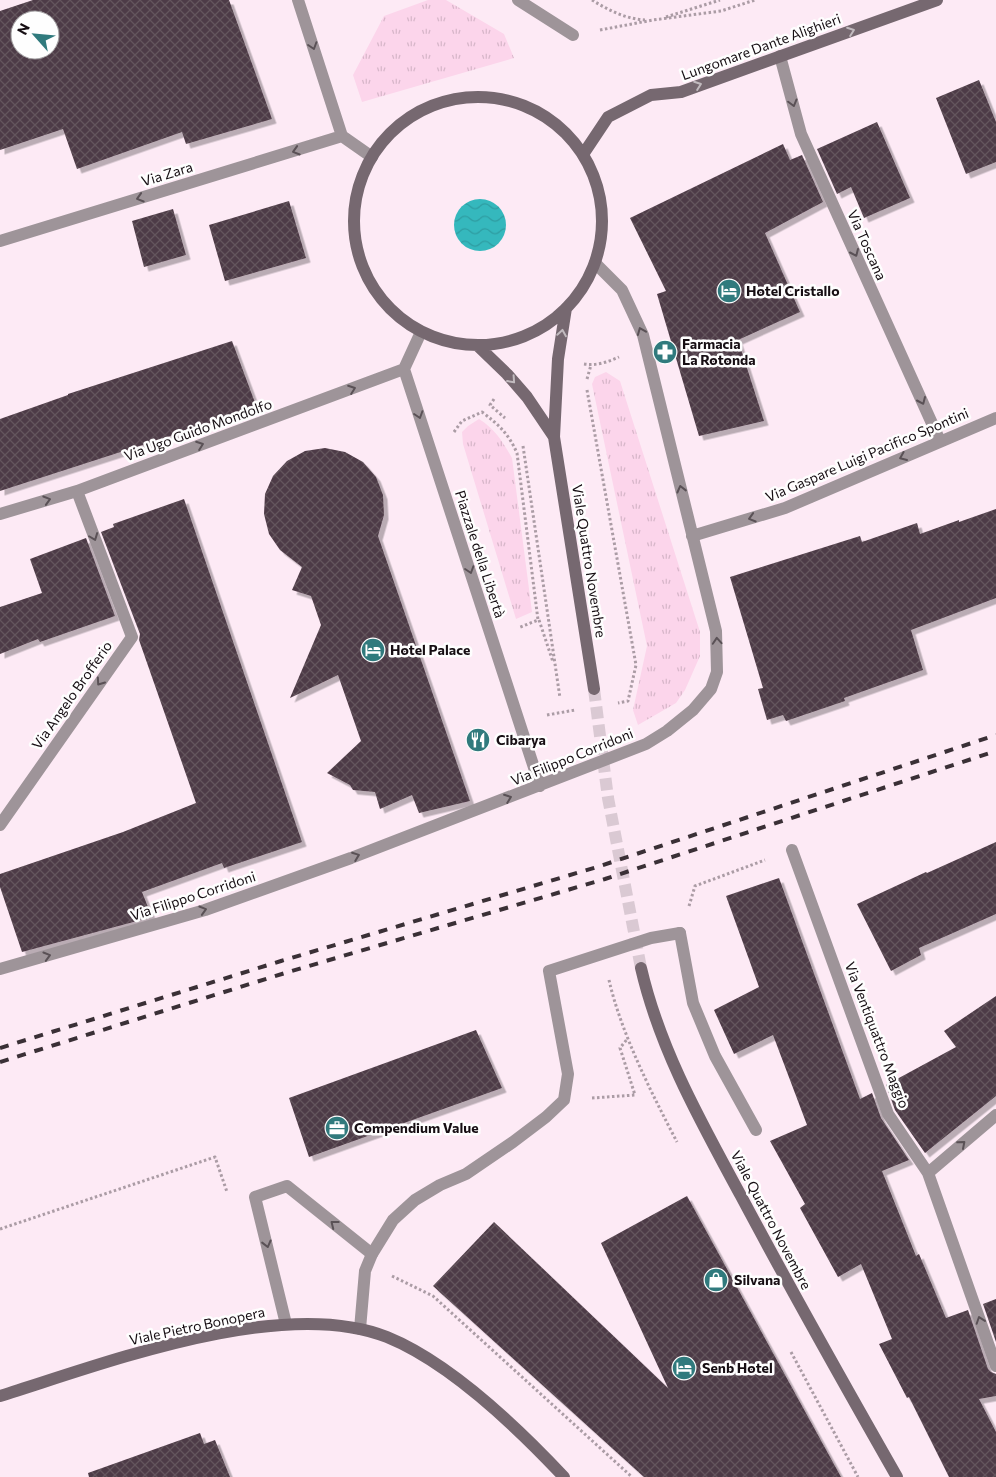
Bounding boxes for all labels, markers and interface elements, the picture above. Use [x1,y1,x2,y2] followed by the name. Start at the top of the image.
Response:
[10,10,60,60] north arrow
[679,10,843,83] street label: Lungomare Dante Alighieri
[13,20,33,37] text: N
[846,27,855,37] one-way arrow
[307,42,317,50] one-way arrow
[693,81,702,91] one-way arrow
[787,99,797,107] one-way arrow
[292,145,300,155] one-way arrow
[139,158,195,189] street label: Via Zara
[137,193,145,203] one-way arrow
[844,207,891,283] street label: Via Toscana
[848,248,859,257] one-way arrow
[716,278,742,304] hotel icon: Hotel Cristallo
[746,282,840,299] place label: Hotel Cristallo
[636,327,647,336] one-way arrow
[557,329,567,338] one-way arrow
[682,335,756,368] place label: Farmacia La Rotonda
[652,339,678,365] pharmacy icon: Farmacia La Rotonda
[506,374,515,383] one-way arrow
[347,385,356,395] one-way arrow
[122,395,274,464] street label: Via Ugo Guido Mondolfo
[915,396,926,405] one-way arrow
[763,404,971,505] street label: Via Gaspare Luigi Pacifico Spontini
[414,411,424,419] one-way arrow
[195,441,204,451] one-way arrow
[899,451,908,462] one-way arrow
[569,483,610,639] street label: Viale Quattro Novembre
[676,484,687,493] one-way arrow
[452,488,509,620] street label: Piazzale della Libertà
[42,495,50,505] one-way arrow
[749,512,757,522] one-way arrow
[88,532,98,540] one-way arrow
[464,565,474,574] one-way arrow
[28,637,115,752] street label: Via Angelo Brofferio
[360,637,386,663] hotel icon: Hotel Palace
[711,637,722,645] one-way arrow
[390,641,470,658] place label: Hotel Palace
[97,676,106,686] one-way arrow
[508,724,635,789] street label: Via Filippo Corridoni
[465,727,491,753] restaurant icon: Cibarya
[496,731,546,748] place label: Cibarya
[503,794,512,805] one-way arrow
[351,852,360,862] one-way arrow
[128,867,257,924] street label: Via Filippo Corridoni
[198,906,207,916] one-way arrow
[42,951,50,961] one-way arrow
[842,959,913,1110] street label: Via Ventiquattro Maggio
[324,1115,350,1141] office icon: Compendium Value
[354,1119,479,1136] place label: Compendium Value
[957,1141,966,1150] one-way arrow
[728,1147,815,1292] street label: Viale Quattro Novembre
[331,1221,340,1229] one-way arrow
[261,1240,272,1249] one-way arrow
[703,1267,729,1293] shop icon: Silvana
[734,1271,780,1288] place label: Silvana
[128,1303,266,1348] street label: Viale Pietro Bonopera
[976,1316,986,1325] one-way arrow
[671,1355,697,1381] hotel icon: Senb Hotel
[702,1359,773,1376] place label: Senb Hotel

